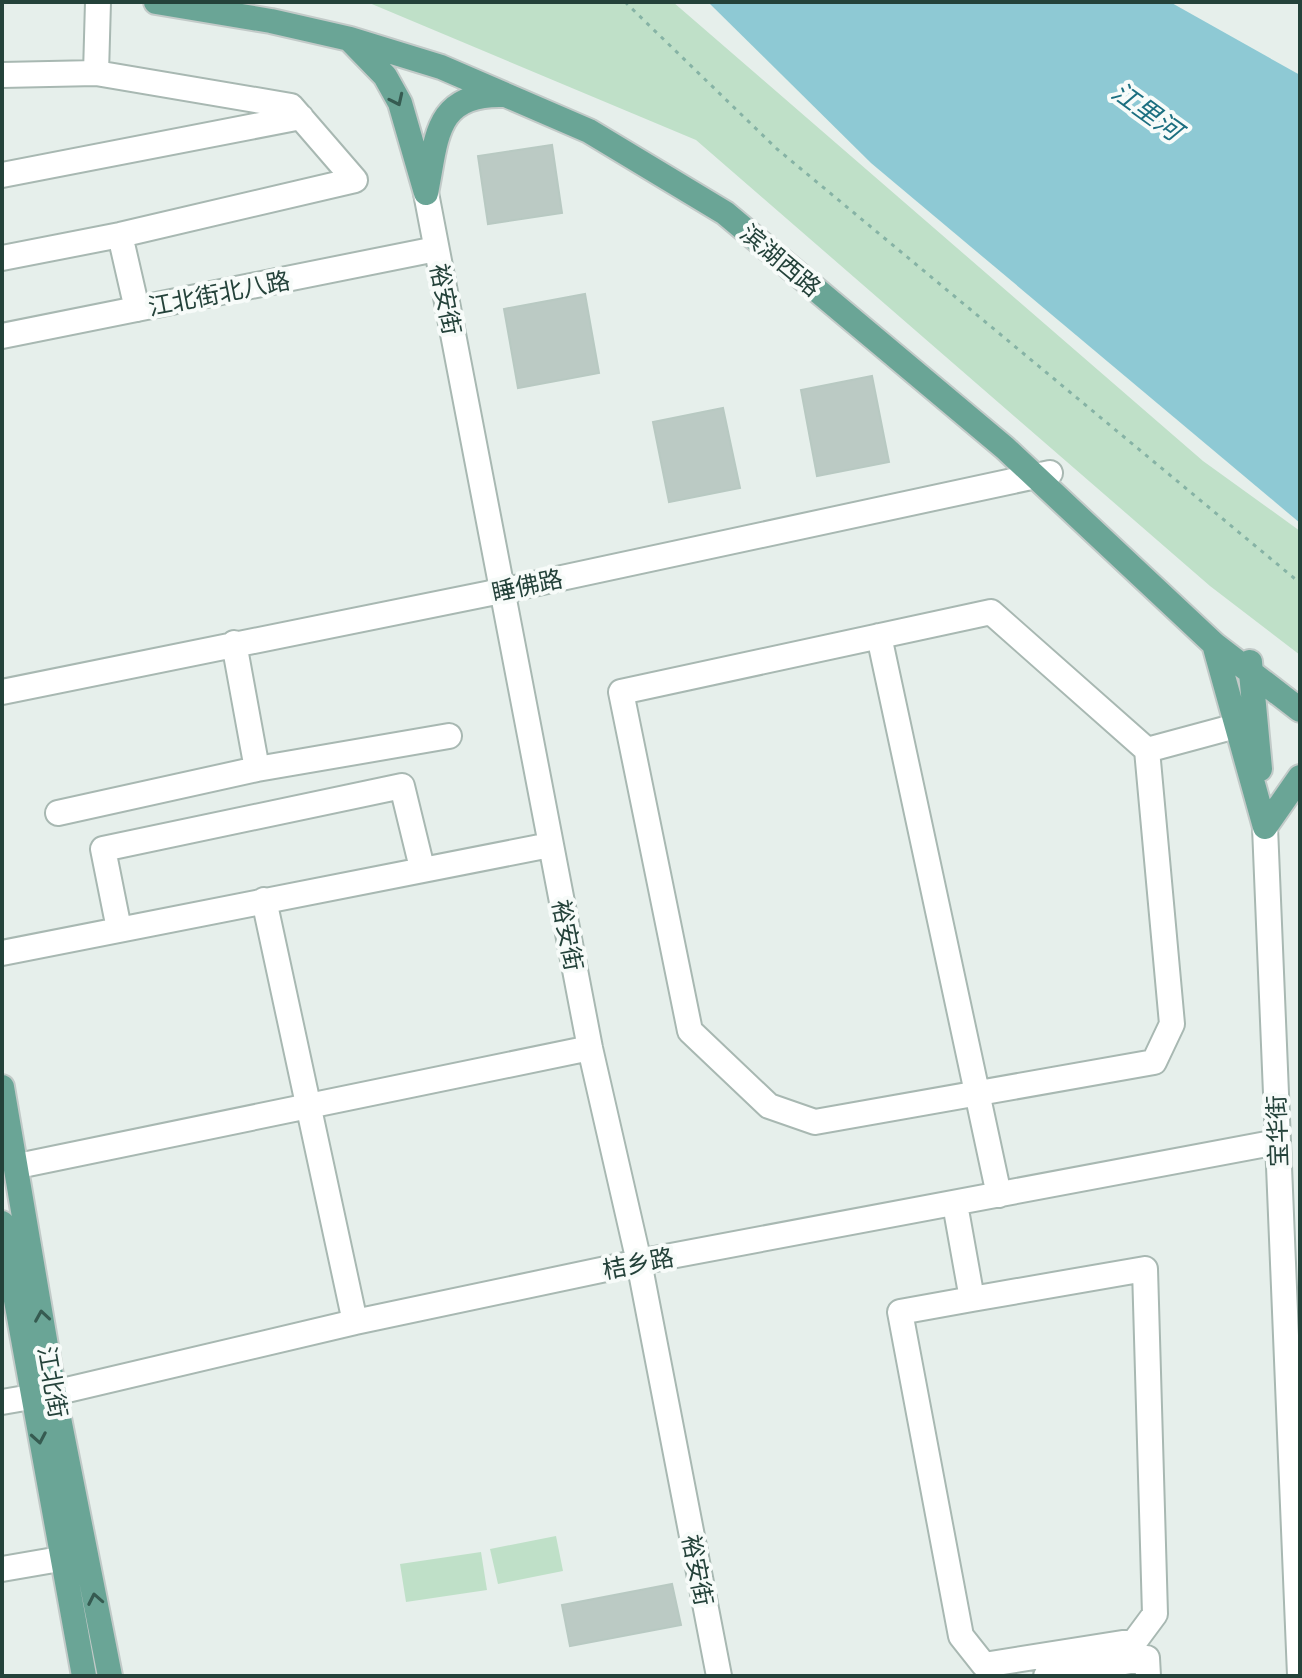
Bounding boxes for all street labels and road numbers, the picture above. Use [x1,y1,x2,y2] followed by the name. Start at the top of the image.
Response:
[735,218,827,302] street label: 滨湖西路
[424,261,468,337] street label: 裕安街
[145,265,293,321] street label: 江北街北八路
[489,563,565,607] street label: 睡佛路
[546,897,590,973] street label: 裕安街
[1261,1094,1293,1168] street label: 宝华街
[600,1241,676,1285] street label: 桔乡路
[32,1344,74,1420] street label: 江北街
[676,1532,720,1608] street label: 裕安街

